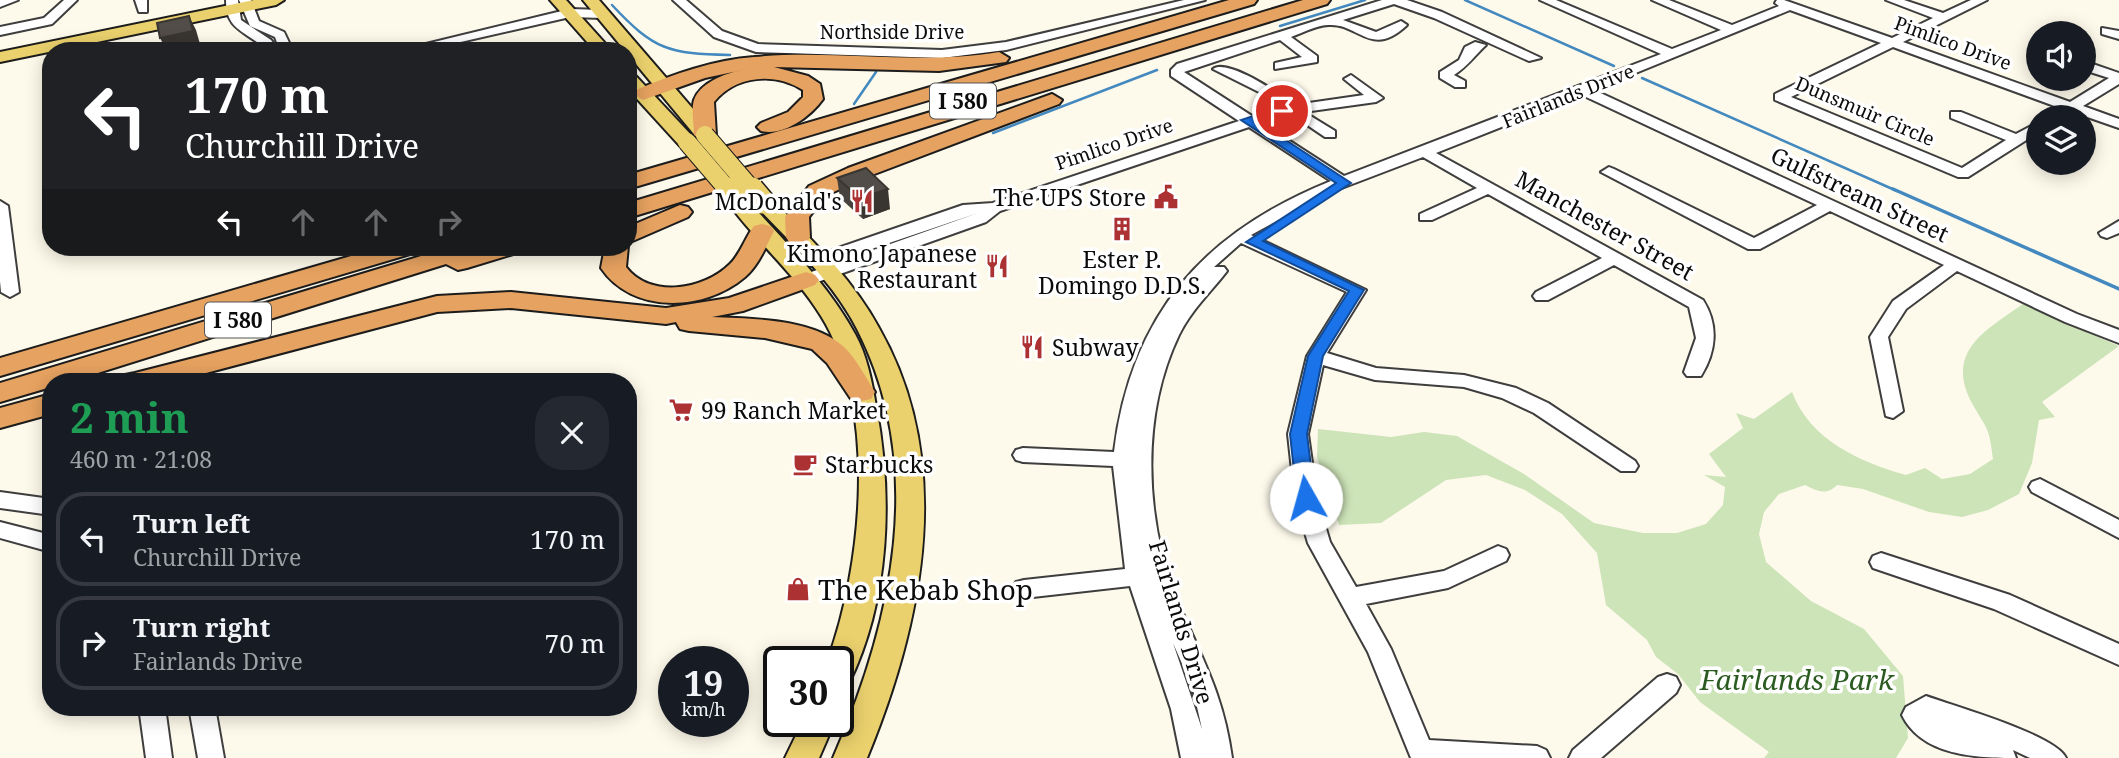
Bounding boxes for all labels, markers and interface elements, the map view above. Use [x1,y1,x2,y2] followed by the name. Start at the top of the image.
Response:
[1891,10,2015,76] street label: Pimlico Drive
[820,19,964,45] street label: Northside Drive
[2026,21,2096,175] map controls
[2026,21,2096,91] button: sound
[1498,58,1638,134] street label: Fairlands Drive
[185,61,329,127] text: 170 m
[70,70,161,161] icon: left
[1791,70,1939,152] street label: Dunsmuir Circle
[1252,81,1312,141] pin
[930,84,996,119] road number: I 580
[1263,92,1301,130] icon: arrive
[2026,105,2096,175] button: layers
[1052,112,1176,176] street label: Pimlico Drive
[185,124,419,167] text: Churchill Drive
[1766,139,1954,249] street label: Gulfstream Street
[1510,163,1700,287] street label: Manchester Street
[993,181,1146,213] place label: The UPS Store
[1152,183,1180,211] public building icon: The UPS Store
[715,185,842,217] place label: McDonald's
[848,187,876,215] restaurant icon: McDonald's
[211,203,249,241] icon: left
[284,203,322,241] icon: ahead
[357,203,395,241] icon: ahead
[430,203,468,241] icon: right
[1108,215,1136,243] building icon: Ester P. Domingo D.D.S.
[786,237,977,295] place label: Kimono Japanese Restaurant
[1038,243,1206,301] place label: Ester P. Domingo D.D.S.
[983,252,1011,280] restaurant icon: Kimono Japanese Restaurant
[205,302,271,338] road number: I 580
[1052,331,1139,363] place label: Subway
[1018,333,1046,361] restaurant icon: Subway
[70,388,189,445] text: 2 min
[701,394,886,426] place label: 99 Ranch Market
[535,396,609,470] button: close
[667,396,695,424] supermarket icon: 99 Ranch Market
[70,443,212,475] text: 460 m · 21:08
[825,448,933,480] place label: Starbucks
[791,450,819,478] cafe icon: Starbucks
[1269,461,1343,535] position arrow
[133,505,250,541] text: Turn left
[74,520,112,558] icon: left
[530,521,605,557] text: 170 m
[1142,536,1222,708] street label: Fairlands Drive
[133,541,301,573] text: Churchill Drive
[818,570,1033,608] place label: The Kebab Shop
[784,575,812,603] shop icon: The Kebab Shop
[133,609,270,645] text: Turn right
[74,624,112,662] icon: right
[545,625,605,661] text: 70 m
[133,645,303,677] text: Fairlands Drive
[763,646,854,737] speed limit sign: 30
[684,659,723,706] text: 19
[1699,660,1895,698] park label: Fairlands Park
[681,697,726,721] text: km/h

